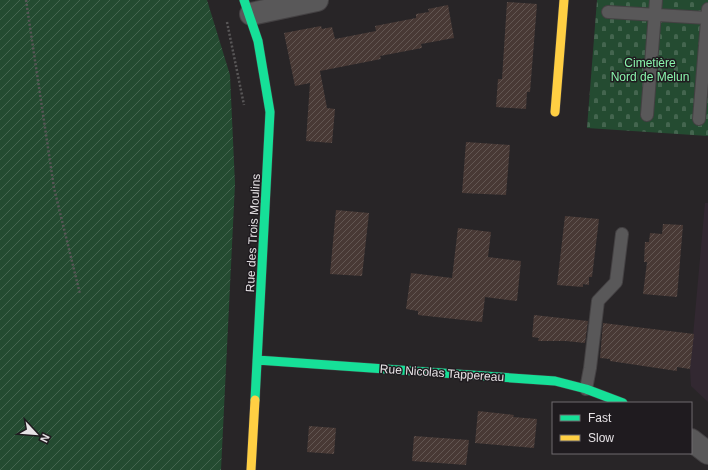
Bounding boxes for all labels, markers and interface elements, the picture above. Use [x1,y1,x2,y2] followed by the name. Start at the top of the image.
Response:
[611,56,689,84] park label: Cimetière Nord de Melun
[243,173,263,293] street label: Rue des Trois Moulins
[379,362,505,384] street label: Rue Nicolas Tappereau
[552,402,692,454] legend
[588,411,612,425] text: Fast
[16,414,56,454] north arrow
[588,431,614,445] text: Slow
[38,432,52,445] text: N

